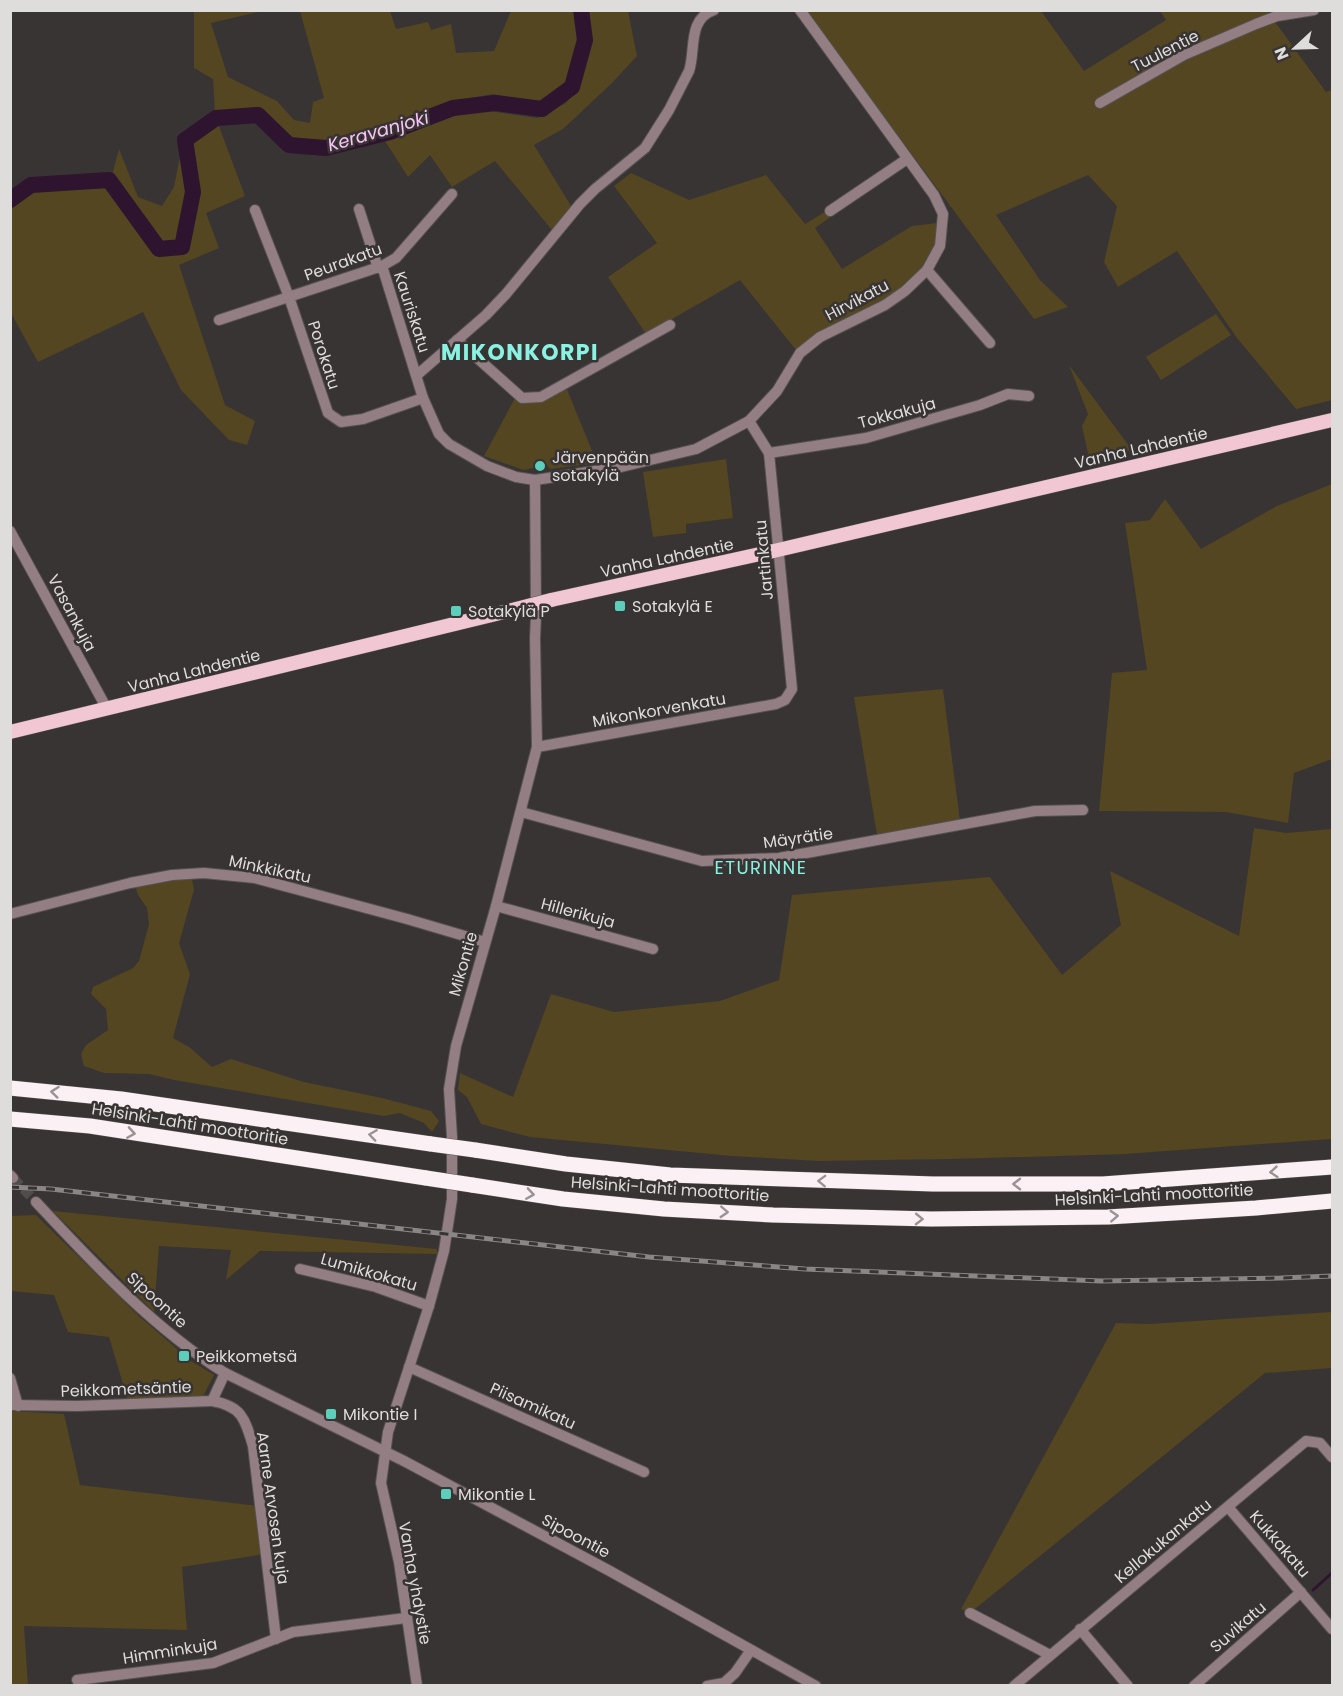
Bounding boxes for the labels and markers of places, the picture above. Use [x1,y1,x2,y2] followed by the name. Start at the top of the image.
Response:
[552,446,649,487] place label: Järvenpään sotakylä
[533,459,547,473] marker: Järvenpään sotakylä
[632,595,713,618] place label: Sotakylä E
[613,599,627,613] marker: Sotakylä E
[468,600,550,623] place label: Sotakylä P
[449,604,463,618] marker: Sotakylä P
[196,1345,297,1368] place label: Peikkometsä
[177,1349,191,1363] marker: Peikkometsä
[343,1403,417,1426] place label: Mikontie I
[324,1407,338,1421] marker: Mikontie I
[458,1483,535,1506] place label: Mikontie L
[439,1487,453,1501] marker: Mikontie L

